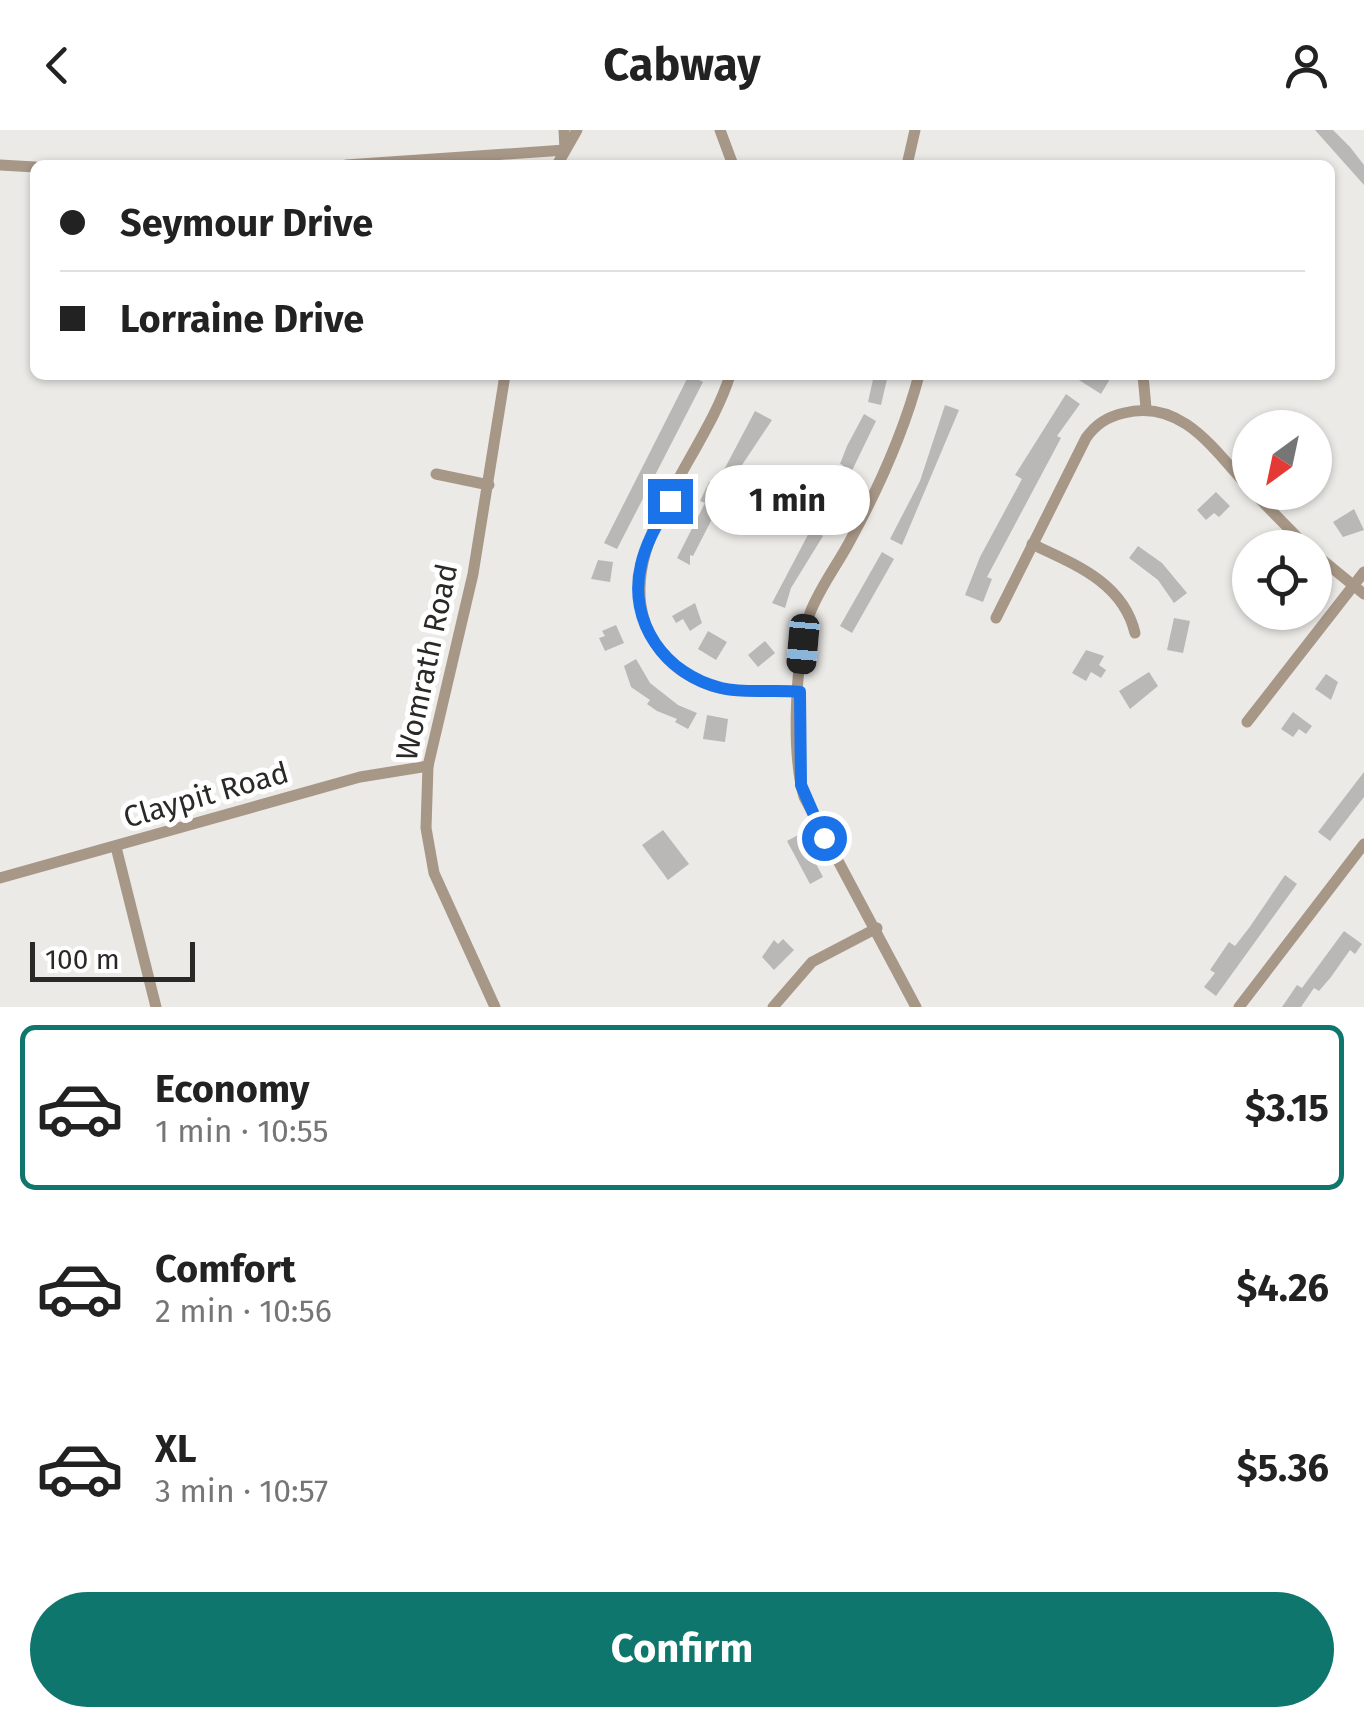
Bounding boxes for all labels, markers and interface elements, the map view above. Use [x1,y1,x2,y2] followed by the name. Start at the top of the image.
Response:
[30,38,85,93] icon: back
[603,38,761,92] text: Cabway
[1279,38,1334,93] icon: person
[120,200,373,246] text: Seymour Drive
[120,296,364,342] text: Lorraine Drive
[1232,410,1332,510] north arrow
[1232,410,1332,630] map controls
[705,466,870,536] callout: 1 min
[648,479,693,524] route end
[749,481,826,519] text: 1 min
[1232,530,1332,630] button: locate
[389,560,465,764] street label: Womrath Road
[785,613,821,675] car
[119,754,293,836] street label: Claypit Road
[802,816,847,861] route start
[30,937,195,981] scale bar
[45,943,120,976] text: 100 m
[35,1063,125,1153] icon: car
[155,1066,310,1112] text: Economy
[1245,1085,1329,1131] text: $3.15
[155,1112,329,1150] text: 1 min · 10:55
[35,1243,125,1333] icon: car
[155,1246,296,1292] text: Comfort
[1236,1265,1329,1311] text: $4.26
[155,1292,332,1330] text: 2 min · 10:56
[35,1423,125,1513] icon: car
[155,1426,197,1472] text: XL
[1237,1445,1329,1491] text: $5.36
[155,1472,328,1510] text: 3 min · 10:57
[30,1592,1334,1707] button: Confirm

